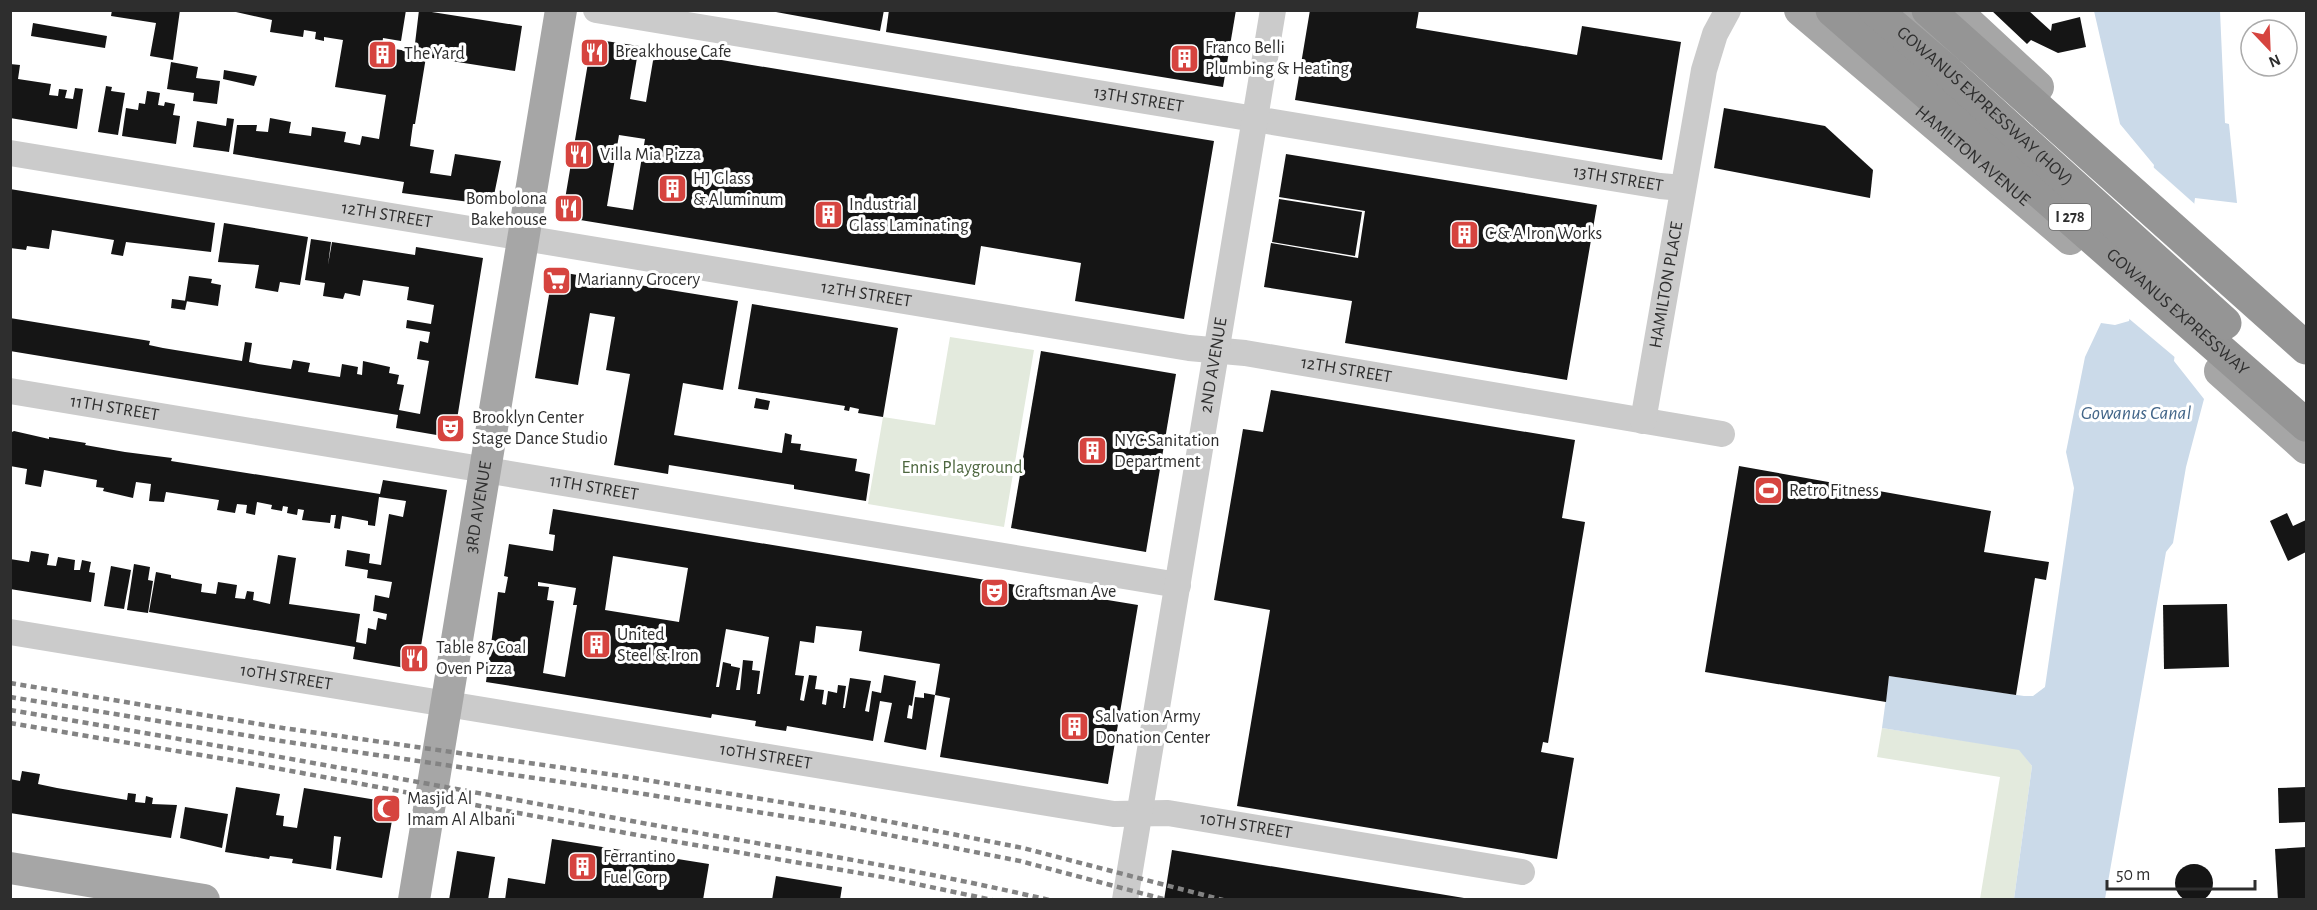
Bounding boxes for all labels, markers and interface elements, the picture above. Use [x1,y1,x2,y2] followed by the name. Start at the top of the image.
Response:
[2239,18,2299,78] north arrow
[1893,23,2076,189] street label: GOWANUS EXPRESSWAY (HOV)
[578,36,610,68] restaurant icon: Breakhouse Cafe
[367,38,399,70] building icon: The Yard
[1205,39,1349,78] place label: Franco Belli Plumbing & Heating
[1168,42,1200,74] building icon: Franco Belli Plumbing & Heating
[615,43,731,61] place label: Breakhouse Cafe
[404,45,465,63] place label: The Yard
[2266,51,2283,70] text: N
[1092,83,1185,116] street label: 13TH STREET
[1912,103,2033,210] street label: HAMILTON AVENUE
[563,139,595,171] restaurant icon: Villa Mia Pizza
[600,146,701,164] place label: Villa Mia Pizza
[1572,163,1665,195] street label: 13TH STREET
[693,170,784,209] place label: HJ Glass & Aluminum
[656,173,688,205] building icon: HJ Glass & Aluminum
[466,190,547,229] place label: Bombolona Bakehouse
[552,193,584,225] restaurant icon: Bombolona Bakehouse
[849,196,969,235] place label: Industrial Glass Laminating
[340,199,434,232] street label: 12TH STREET
[812,199,844,231] building icon: Industrial Glass Laminating
[2049,204,2091,230] road number: I 278
[1448,218,1480,250] building icon: C & A Iron Works
[1647,220,1687,350] street label: HAMILTON PLACE
[1485,225,1602,243] place label: C & A Iron Works
[2103,246,2252,379] street label: GOWANUS EXPRESSWAY
[540,264,572,296] supermarket icon: Marianny Grocery
[577,271,701,289] place label: Marianny Grocery
[820,278,913,311] street label: 12TH STREET
[1197,316,1231,414] street label: 2ND AVENUE
[1300,354,1393,387] street label: 12TH STREET
[69,392,160,425] street label: 11TH STREET
[2081,403,2191,423] water label: Gowanus Canal
[472,409,608,448] place label: Brooklyn Center Stage Dance Studio
[435,412,467,444] theatre icon: Brooklyn Center Stage Dance Studio
[1114,432,1220,471] place label: NYC Sanitation Department
[1077,435,1109,467] building icon: NYC Sanitation Department
[901,459,1023,477] park label: Ennis Playground
[462,460,495,555] street label: 3RD AVENUE
[548,472,640,504] street label: 11TH STREET
[1752,475,1784,507] sports icon: Retro Fitness
[1789,482,1879,500] place label: Retro Fitness
[978,576,1010,608] theatre icon: Craftsman Ave
[1015,583,1116,601] place label: Craftsman Ave
[617,626,699,665] place label: United Steel & Iron
[580,629,612,661] building icon: United Steel & Iron
[436,639,527,678] place label: Table 87 Coal Oven Pizza
[399,642,431,674] restaurant icon: Table 87 Coal Oven Pizza
[239,661,334,694] street label: 10TH STREET
[1095,708,1210,747] place label: Salvation Army Donation Center
[1058,711,1090,743] building icon: Salvation Army Donation Center
[718,740,813,773] street label: 10TH STREET
[407,790,515,829] place label: Masjid Al Imam Al Albani
[370,793,402,825] mosque icon: Masjid Al Imam Al Albani
[1199,809,1294,843] street label: 10TH STREET
[603,848,676,887] place label: Ferrantino Fuel Corp
[566,851,598,883] building icon: Ferrantino Fuel Corp
[2107,853,2256,891] scale bar
[2116,866,2150,884] text: 50 m

